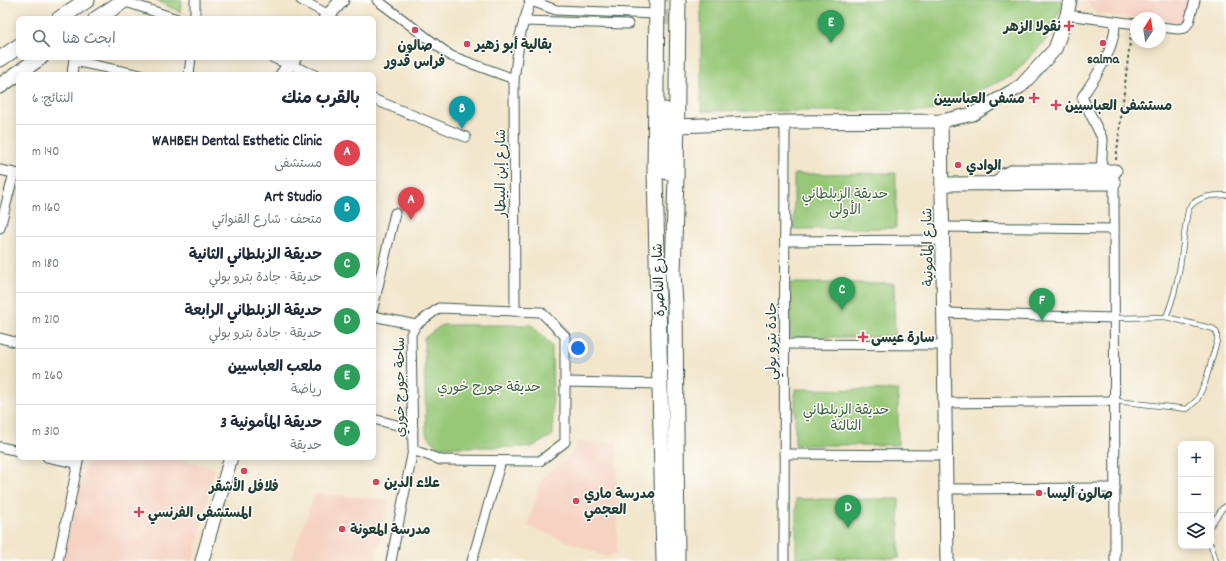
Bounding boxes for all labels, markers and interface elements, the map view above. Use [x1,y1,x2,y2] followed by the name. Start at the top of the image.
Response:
[818,10,844,43] pin: E
[1130,12,1166,48] north arrow
[16,16,376,60] search box
[1002,18,1061,38] place label: نقولا الزهر
[1064,21,1074,31] marker: نقولا الزهر
[410,25,420,35] marker: صالون فراس قدور
[30,27,52,49] icon: search
[62,29,116,51] text: ابحث هنا
[473,35,552,56] place label: بقالية أبو زهير
[383,37,445,73] place label: صالون فراس قدور
[1098,38,1108,48] marker: salma
[462,39,472,49] marker: بقالية أبو زهير
[1087,50,1120,70] place label: salma
[282,88,360,112] text: بالقرب منك
[32,90,74,109] text: النتائج: 6
[934,90,1025,110] place label: مشفى العباسيين
[1028,92,1040,104] marker: مشفى العباسيين
[449,96,475,129] pin: B
[1065,97,1172,117] place label: مستشفى العباسيين
[1050,99,1062,111] marker: مستشفى العباسيين
[492,129,512,218] street label: شارع إبن البيطار
[152,131,322,153] text: WAHBEH Dental Esthetic Clinic
[32,143,59,162] text: 140 m
[343,143,351,162] text: A
[274,155,322,174] text: مستشفى
[966,157,1002,177] place label: الوادي
[953,160,963,170] marker: الوادي
[802,185,888,221] park label: حديقة الزبلطاني الأولى
[264,187,322,209] text: Art Studio
[398,187,424,220] pin: A
[32,199,60,218] text: 160 m
[344,199,350,218] text: B
[918,207,940,286] street label: شارع المأمونية
[212,211,322,230] text: متحف · شارع القنواتي
[649,243,671,317] street label: شارع الناصرة
[189,245,322,267] text: حديقة الزبلطاني الثانية
[32,255,59,274] text: 180 m
[344,255,350,274] text: C
[209,269,322,288] text: حديقة · جادة بترو بولي
[829,277,855,310] pin: C
[1029,288,1055,321] pin: F
[185,301,322,323] text: حديقة الزبلطاني الرابعة
[763,302,784,380] street label: جادة بترو بولي
[32,311,60,330] text: 210 m
[344,311,350,330] text: D
[209,325,322,344] text: حديقة · جادة بترو بولي
[871,329,934,349] place label: سارة عيسى
[858,332,868,342] marker: سارة عيسى
[391,337,411,437] street label: ساحة جورج خوري
[568,338,588,358] your location
[228,357,322,379] text: ملعب العباسيين
[32,367,63,386] text: 260 m
[344,367,350,386] text: E
[437,378,541,398] park label: حديقة جورج خوري
[291,381,322,400] text: رياضة
[803,401,889,437] park label: حديقة الزبلطاني الثالثة
[220,413,322,435] text: حديقة المأمونية 3
[32,423,60,442] text: 310 m
[344,423,350,442] text: F
[290,437,322,456] text: حديقة
[1178,441,1214,549] map controls
[1178,441,1214,477] button: +
[239,466,249,476] marker: فلافل الأشقر
[384,474,440,494] place label: علاء الدين
[207,476,279,498] place label: فلافل الأشقر
[371,477,381,487] marker: علاء الدين
[1178,477,1214,513] button: −
[1047,484,1113,505] place label: صالون أليسا
[584,485,655,522] place label: مدرسة ماري العجمي
[1034,488,1044,498] marker: صالون أليسا
[835,495,861,528] pin: D
[571,496,581,506] marker: مدرسة ماري العجمي
[148,504,252,525] place label: المستشفى الفرنسي
[133,506,145,518] marker: المستشفى الفرنسي
[1178,513,1214,549] button: layers
[350,521,431,541] place label: مدرسة المعونة
[337,524,347,534] marker: مدرسة المعونة

